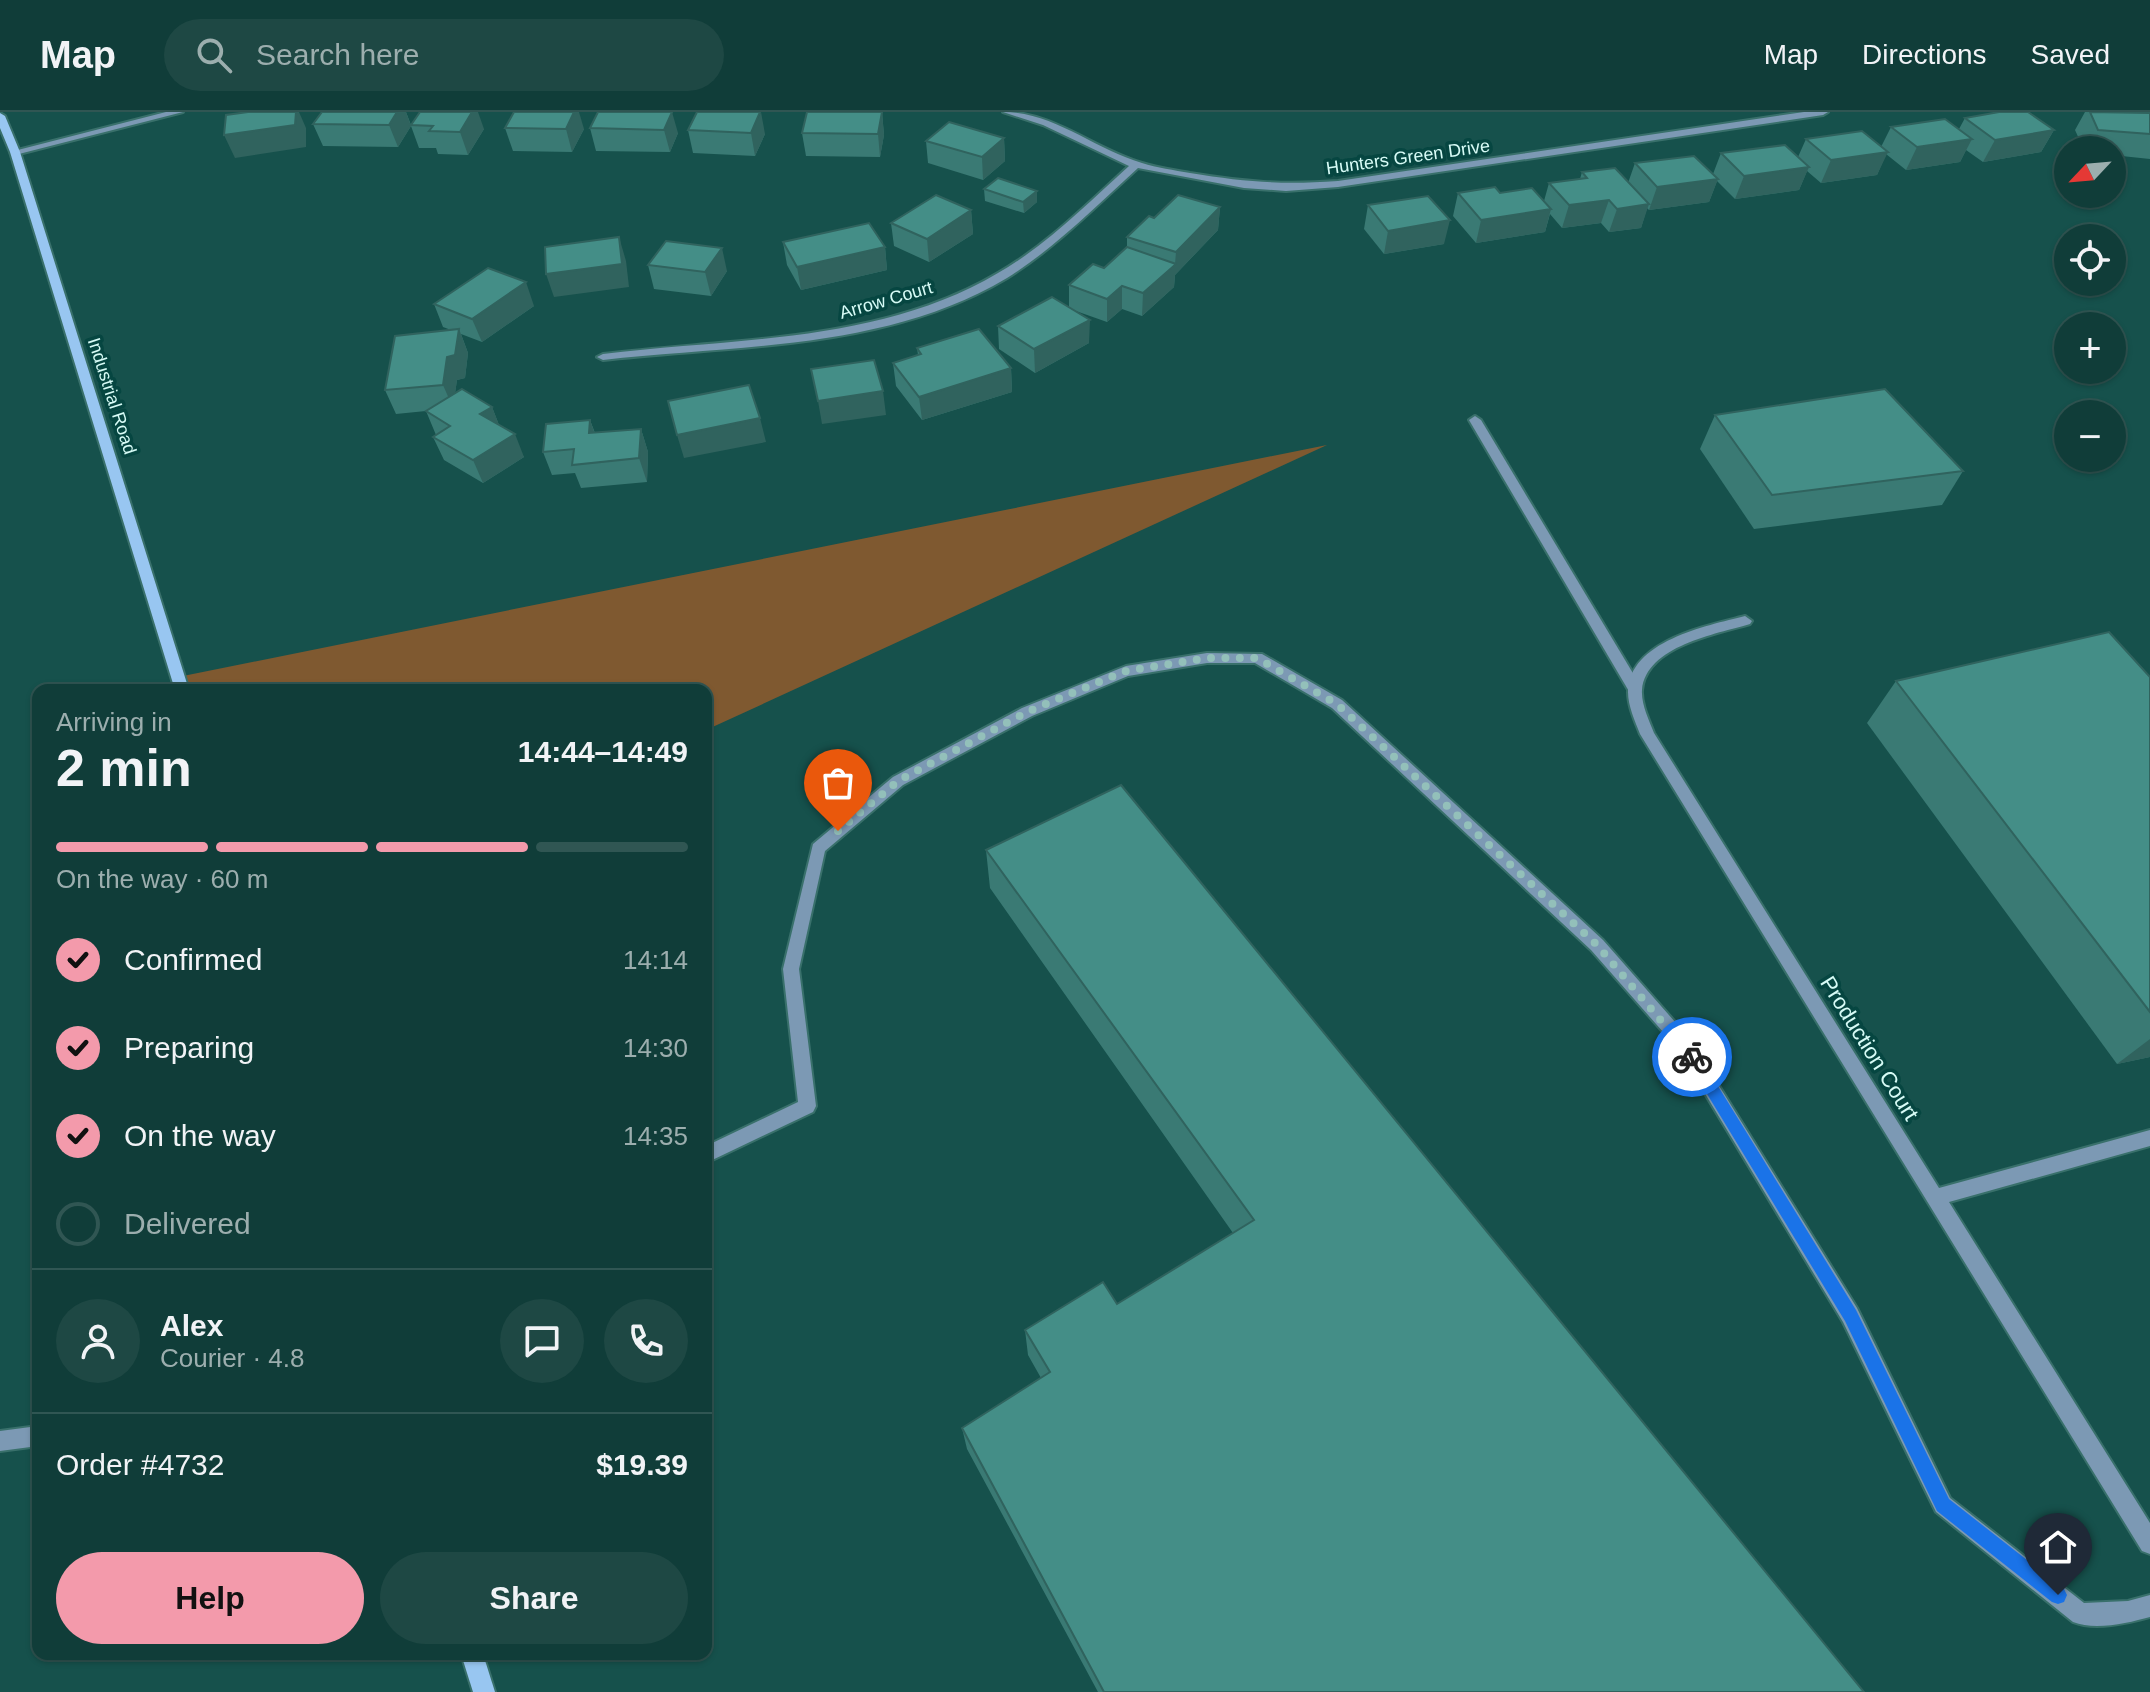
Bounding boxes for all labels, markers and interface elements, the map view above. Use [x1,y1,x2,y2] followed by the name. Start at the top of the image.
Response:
[164,19,724,91] search box
[192,33,236,77] icon: search
[40,34,116,76] text: Map
[256,38,419,71] text: Search here
[1764,39,1818,70] text: Map
[1862,39,1987,70] text: Directions
[2031,39,2110,70] text: Saved
[1325,136,1491,178] street label: Hunters Green Drive
[2054,136,2126,208] north arrow
[2054,136,2126,472] map controls
[2054,224,2126,296] button: locate
[837,277,935,323] street label: Arrow Court
[2054,312,2126,384] button: +
[84,335,140,457] street label: Industrial Road
[2054,400,2126,472] button: −
[56,707,172,737] text: Arriving in
[518,735,688,768] text: 14:44–14:49
[56,739,192,797] text: 2 min
[804,749,872,831] pin
[816,761,860,805] icon: bag
[56,864,268,894] text: On the way · 60 m
[56,938,100,982] icon: check
[124,943,262,976] text: Confirmed
[623,945,688,975] text: 14:14
[1815,972,1924,1125] street label: Production Court
[1652,1017,1732,1097] courier
[56,1026,100,1070] icon: check
[124,1031,254,1064] text: Preparing
[623,1033,688,1063] text: 14:30
[1670,1035,1714,1079] icon: bike
[56,1114,100,1158] icon: check
[124,1119,276,1152] text: On the way
[623,1121,688,1151] text: 14:35
[124,1207,251,1240] text: Delivered
[56,1299,140,1383] button: person
[500,1299,584,1383] button: chat
[604,1299,688,1383] button: phone
[160,1309,223,1342] text: Alex
[160,1343,305,1373] text: Courier · 4.8
[56,1448,224,1481] text: Order #4732
[596,1448,688,1481] text: $19.39
[2024,1513,2092,1595] pin
[2036,1525,2080,1569] icon: home
[56,1552,364,1644] button: Help
[380,1552,688,1644] button: Share

